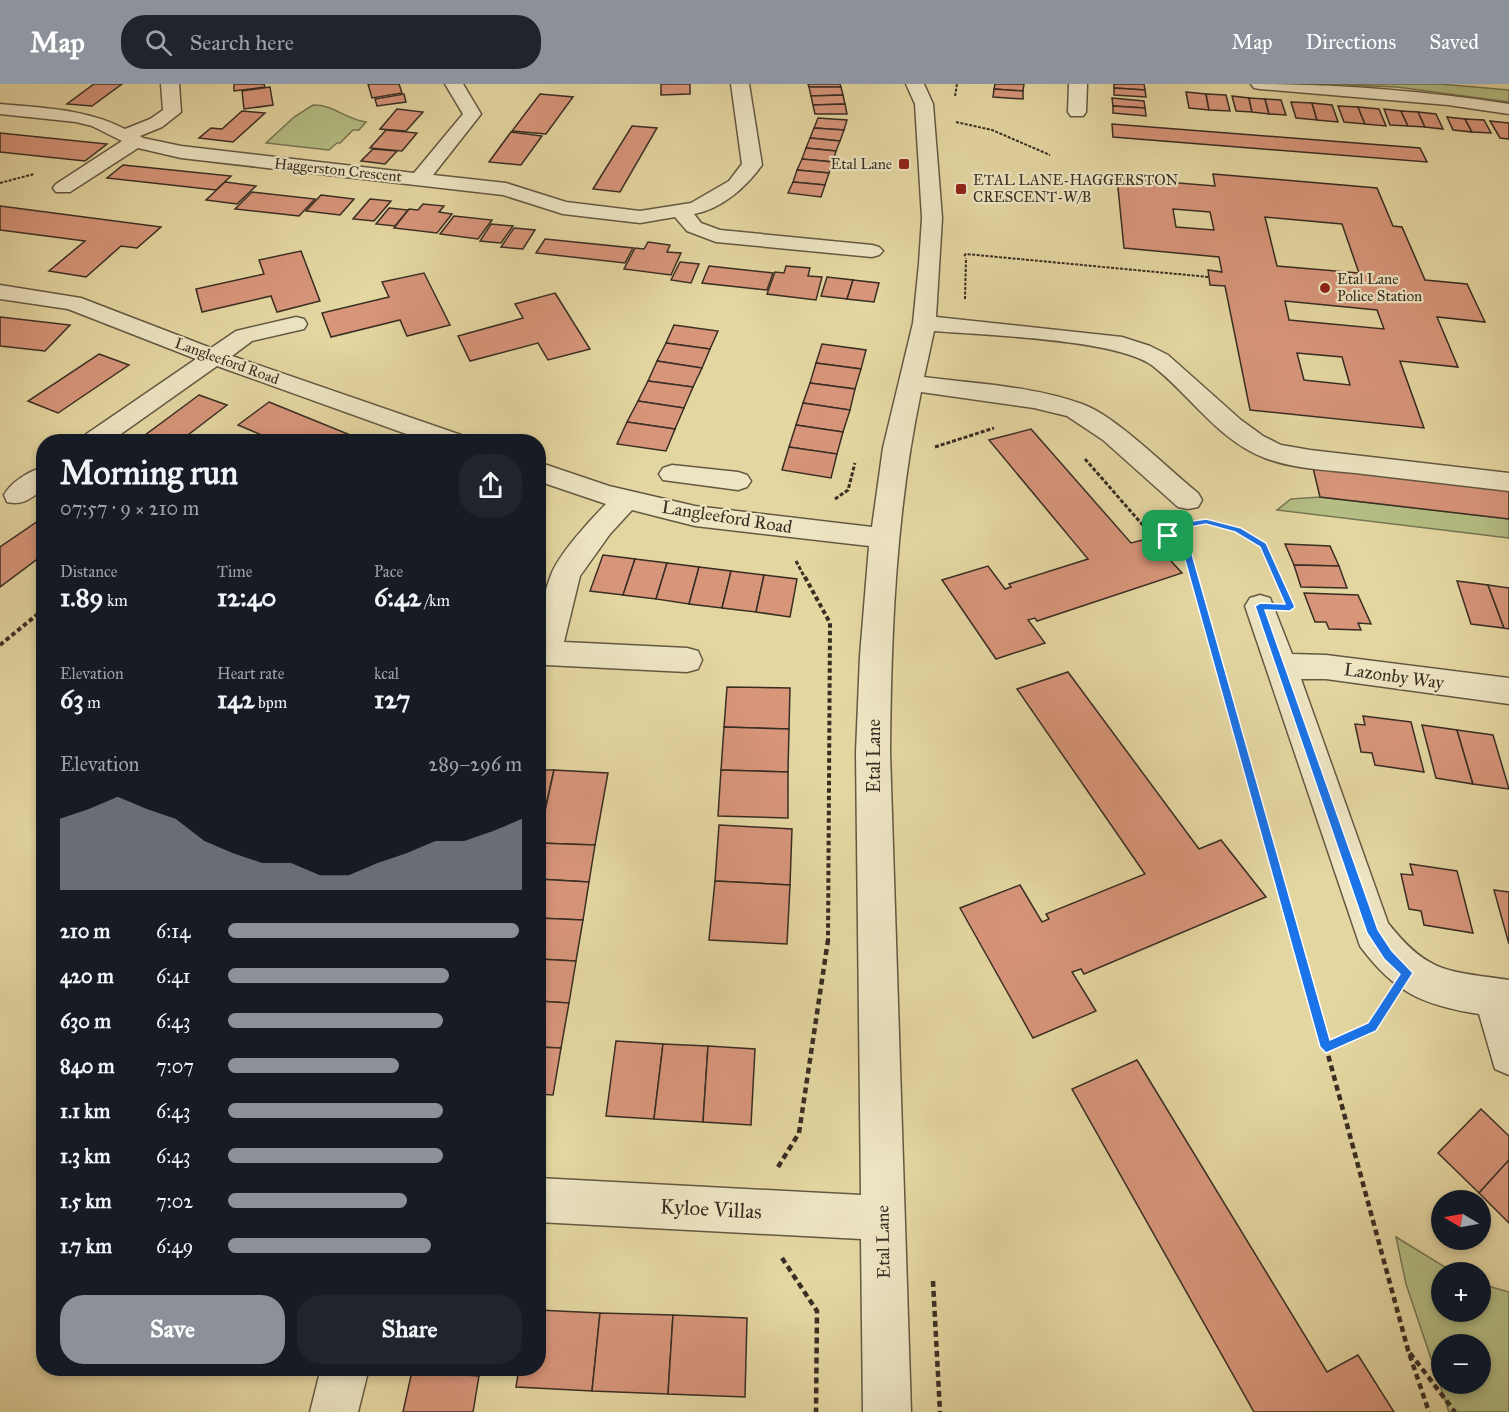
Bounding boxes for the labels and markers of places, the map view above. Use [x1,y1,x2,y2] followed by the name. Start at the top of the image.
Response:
[831,155,892,173] place label: Etal Lane
[897,157,911,171] marker: Etal Lane
[973,171,1178,206] place label: ETAL LANE-HAGGERSTON CRESCENT-W/B
[954,182,968,196] marker: ETAL LANE-HAGGERSTON CRESCENT-W/B
[1337,270,1422,305] place label: Etal Lane Police Station
[1318,281,1332,295] marker: Etal Lane Police Station
[1142,510,1193,561] pin

